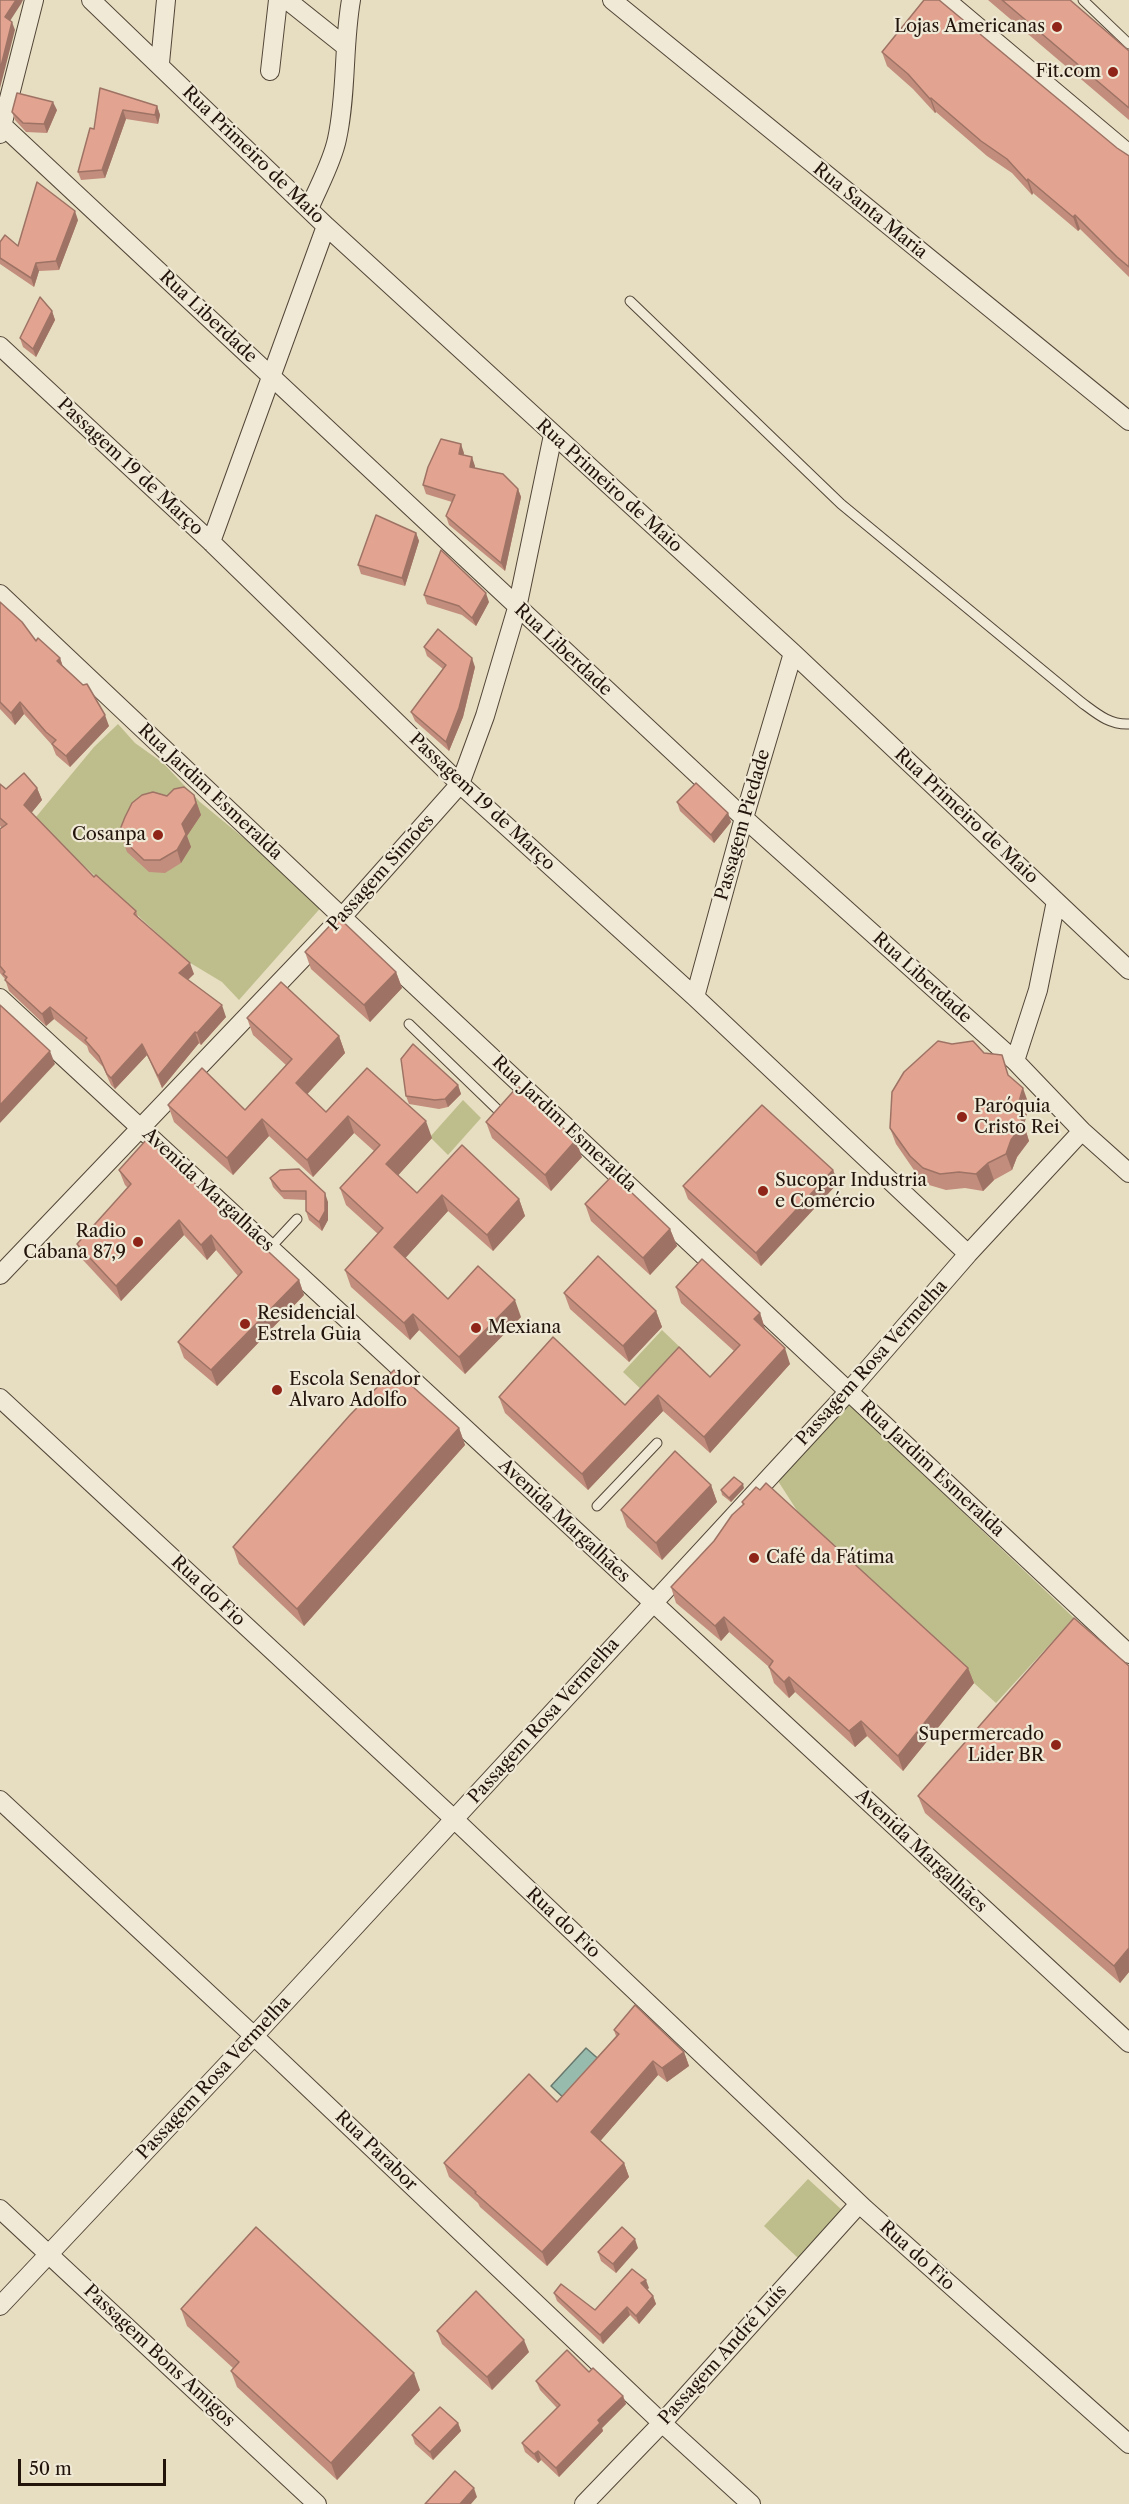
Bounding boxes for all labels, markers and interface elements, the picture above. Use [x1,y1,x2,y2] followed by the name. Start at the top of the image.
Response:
[894,16,1045,38] place label: Lojas Americanas
[1050,20,1064,34] marker: Lojas Americanas
[1036,61,1101,83] place label: Fit.com
[1106,65,1120,79] marker: Fit.com
[178,82,328,228] street label: Rua Primeiro de Maio
[809,158,931,264] street label: Rua Santa Maria
[155,266,261,368] street label: Rua Liberdade
[53,394,207,540] street label: Passagem 19 de Março
[532,415,686,557] street label: Rua Primeiro de Maio
[510,599,616,701] street label: Rua Liberdade
[133,720,287,864] street label: Rua Jardim Esmeralda
[405,729,559,875] street label: Passagem 19 de Março
[890,744,1042,888] street label: Rua Primeiro de Maio
[711,747,775,903] street label: Passagem Piedade
[323,810,439,936] street label: Passagem Simões
[72,824,146,846] place label: Cosanpa
[151,828,165,842] marker: Cosanpa
[868,928,976,1028] street label: Rua Liberdade
[487,1052,641,1196] street label: Rua Jardim Esmeralda
[974,1096,1059,1138] place label: Paróquia Cristo Rei
[955,1110,969,1124] marker: Paróquia Cristo Rei
[138,1124,278,1256] street label: Avenida Margalhães
[775,1170,927,1212] place label: Sucopar Industria e Comércio
[756,1184,770,1198] marker: Sucopar Industria e Comércio
[23,1221,126,1264] place label: Radio Cabana 87,9
[131,1235,145,1249] marker: Radio Cabana 87,9
[792,1276,952,1450] street label: Passagem Rosa Vermelha
[257,1303,361,1346] place label: Residencial Estrela Guia
[238,1317,252,1331] marker: Residencial Estrela Guia
[488,1317,561,1339] place label: Mexiana
[469,1321,483,1335] marker: Mexiana
[289,1369,421,1412] place label: Escola Senador Alvaro Adolfo
[270,1383,284,1397] marker: Escola Senador Alvaro Adolfo
[855,1397,1009,1541] street label: Rua Jardim Esmeralda
[494,1455,634,1587] street label: Avenida Margalhães
[766,1547,894,1569] place label: Café da Fátima
[166,1551,250,1631] street label: Rua do Fio
[747,1551,761,1565] marker: Café da Fátima
[464,1634,624,1808] street label: Passagem Rosa Vermelha
[918,1724,1044,1766] place label: Supermercado Lider BR
[1049,1738,1063,1752] marker: Supermercado Lider BR
[851,1785,991,1917] street label: Avenida Margalhães
[521,1883,605,1963] street label: Rua do Fio
[133,1992,295,2164] street label: Passagem Rosa Vermelha
[330,2106,422,2196] street label: Rua Parabor
[875,2217,959,2295] street label: Rua do Fio
[79,2280,239,2432] street label: Passagem Bons Amigos
[654,2280,792,2430] street label: Passagem André Luís
[21,2447,170,2485] scale bar
[29,2458,72,2480] text: 50 m

